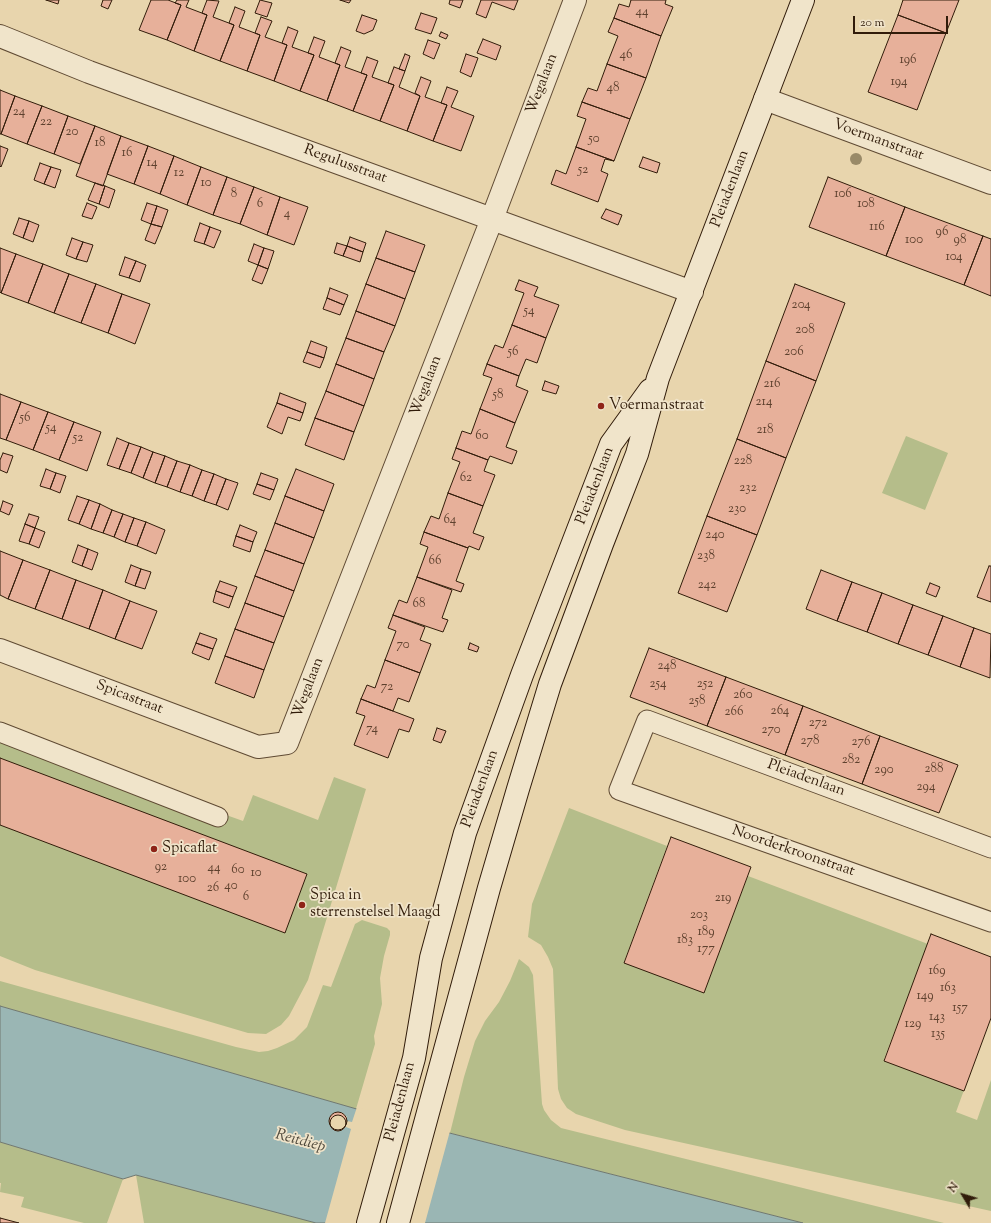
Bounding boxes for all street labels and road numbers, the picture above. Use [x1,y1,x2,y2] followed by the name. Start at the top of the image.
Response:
[523,51,563,117] street label: Wegalaan
[830,116,926,166] street label: Voermanstraat
[301,142,389,188] street label: Regulusstraat
[708,148,754,230] street label: Pleiadenlaan
[407,353,447,419] street label: Wegalaan
[573,445,619,527] street label: Pleiadenlaan
[289,655,329,721] street label: Wegalaan
[93,677,165,719] street label: Spicastraat
[459,748,503,830] street label: Pleiadenlaan
[765,757,847,801] street label: Pleiadenlaan
[729,823,857,881] street label: Noorderkroonstraat
[382,1060,420,1144] street label: Pleiadenlaan

